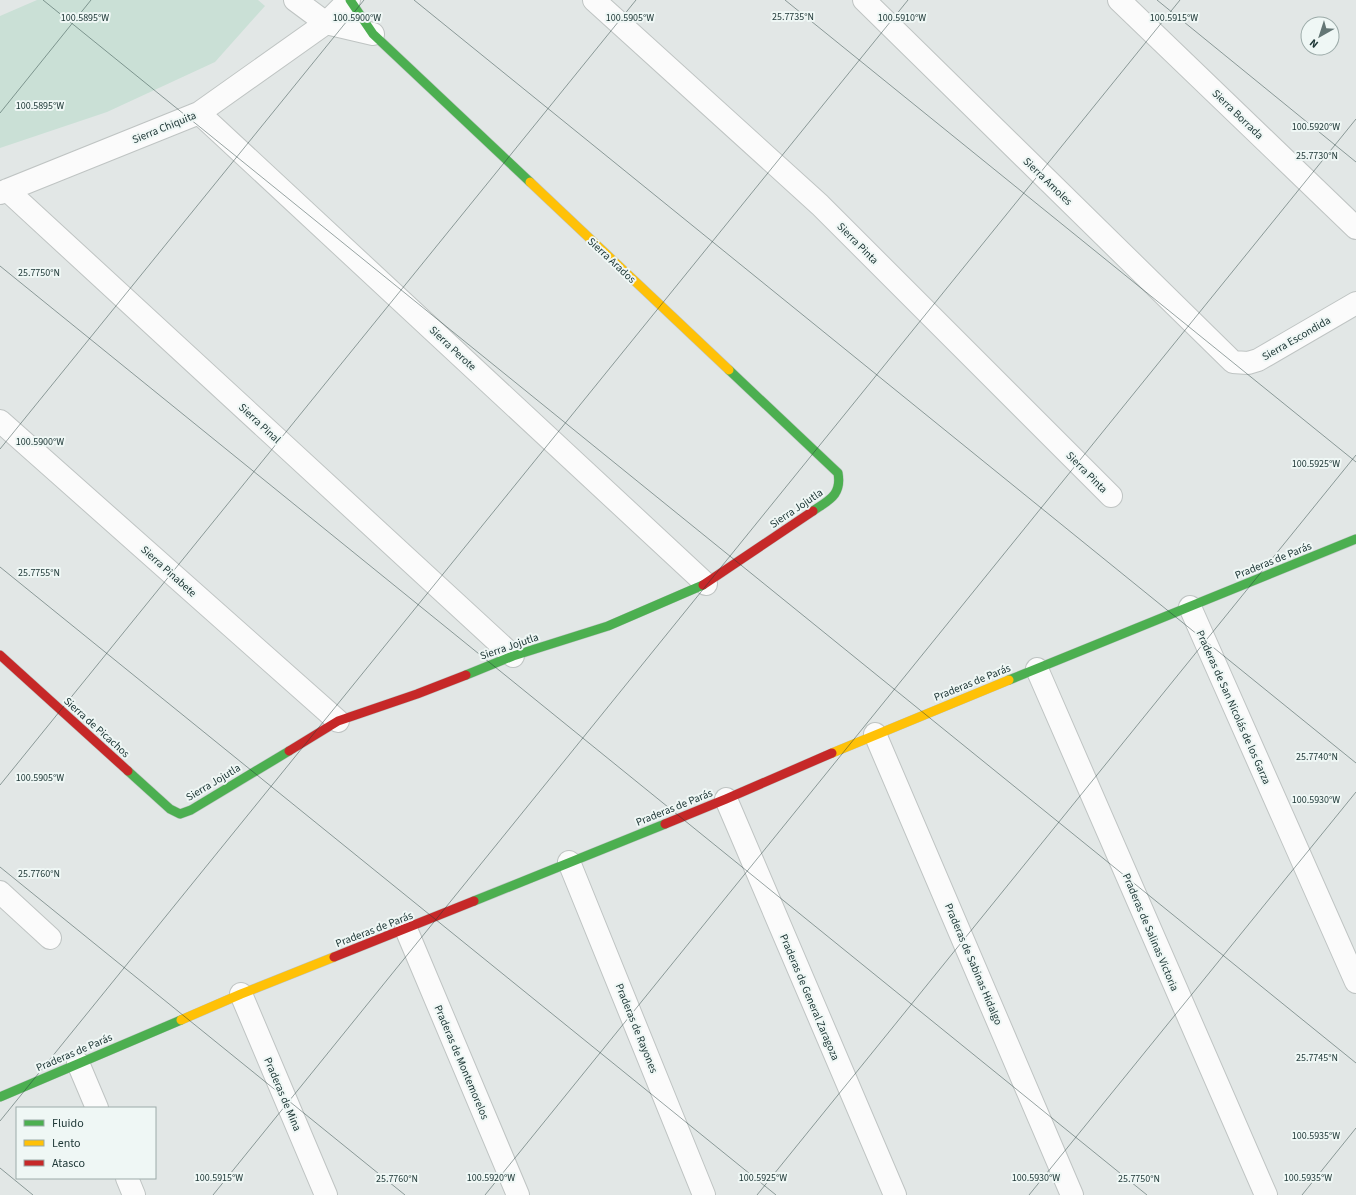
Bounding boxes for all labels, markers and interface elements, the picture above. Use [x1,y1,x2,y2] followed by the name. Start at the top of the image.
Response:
[772,10,814,24] text: 25.7735°N
[61,11,109,25] text: 100.5895°W
[333,11,381,25] text: 100.5900°W
[606,11,654,25] text: 100.5905°W
[878,11,926,25] text: 100.5910°W
[1150,11,1198,25] text: 100.5915°W
[1300,16,1340,56] north arrow
[1306,35,1322,52] text: N
[1209,86,1267,143] street label: Sierra Borrada
[16,99,64,113] text: 100.5895°W
[130,108,198,147] street label: Sierra Chiquita
[1292,120,1340,134] text: 100.5920°W
[1296,149,1338,163] text: 25.7730°N
[1020,154,1076,209] street label: Sierra Amoles
[834,219,882,267] street label: Sierra Pinta
[584,234,639,287] street label: Sierra Arados
[18,266,60,280] text: 25.7750°N
[1259,313,1333,364] street label: Sierra Escondida
[426,323,480,374] street label: Sierra Perote
[235,400,284,447] street label: Sierra Pinal
[16,435,64,449] text: 100.5900°W
[1063,448,1111,496] street label: Sierra Pinta
[1292,457,1340,471] text: 100.5925°W
[767,485,826,532] street label: Sierra Jojutla
[1233,538,1314,583] street label: Praderas de Parás
[138,542,200,601] street label: Sierra Pinabete
[18,566,60,580] text: 25.7755°N
[1193,628,1274,787] street label: Praderas de San Nicolás de los Garza
[478,629,541,664] street label: Sierra Jojutla
[932,660,1013,705] street label: Praderas de Parás
[60,694,133,761] street label: Sierra de Picachos
[1296,750,1338,764] text: 25.7740°N
[183,760,243,805] street label: Sierra Jojutla
[16,771,64,785] text: 100.5905°W
[634,785,715,830] street label: Praderas de Parás
[1292,793,1340,807] text: 100.5930°W
[18,867,60,881] text: 25.7760°N
[1119,871,1182,993] street label: Praderas de Salinas Victoria
[941,901,1006,1027] street label: Praderas de Sabinas Hidalgo
[333,908,415,951] street label: Praderas de Parás
[776,932,843,1063] street label: Praderas de General Zaragoza
[612,981,662,1076] street label: Praderas de Rayones
[431,1003,493,1122] street label: Praderas de Montemorelos
[34,1029,115,1075] street label: Praderas de Parás
[1296,1051,1338,1065] text: 25.7745°N
[260,1055,305,1133] street label: Praderas de Mina
[16,1107,156,1179] legend
[52,1115,84,1132] text: Fluido
[1292,1129,1340,1143] text: 100.5935°W
[52,1135,81,1152] text: Lento
[52,1155,85,1172] text: Atasco
[195,1171,243,1185] text: 100.5915°W
[467,1171,515,1185] text: 100.5920°W
[739,1171,787,1185] text: 100.5925°W
[1012,1171,1060,1185] text: 100.5930°W
[1284,1171,1332,1185] text: 100.5935°W
[376,1172,418,1186] text: 25.7760°N
[1118,1172,1160,1186] text: 25.7750°N

